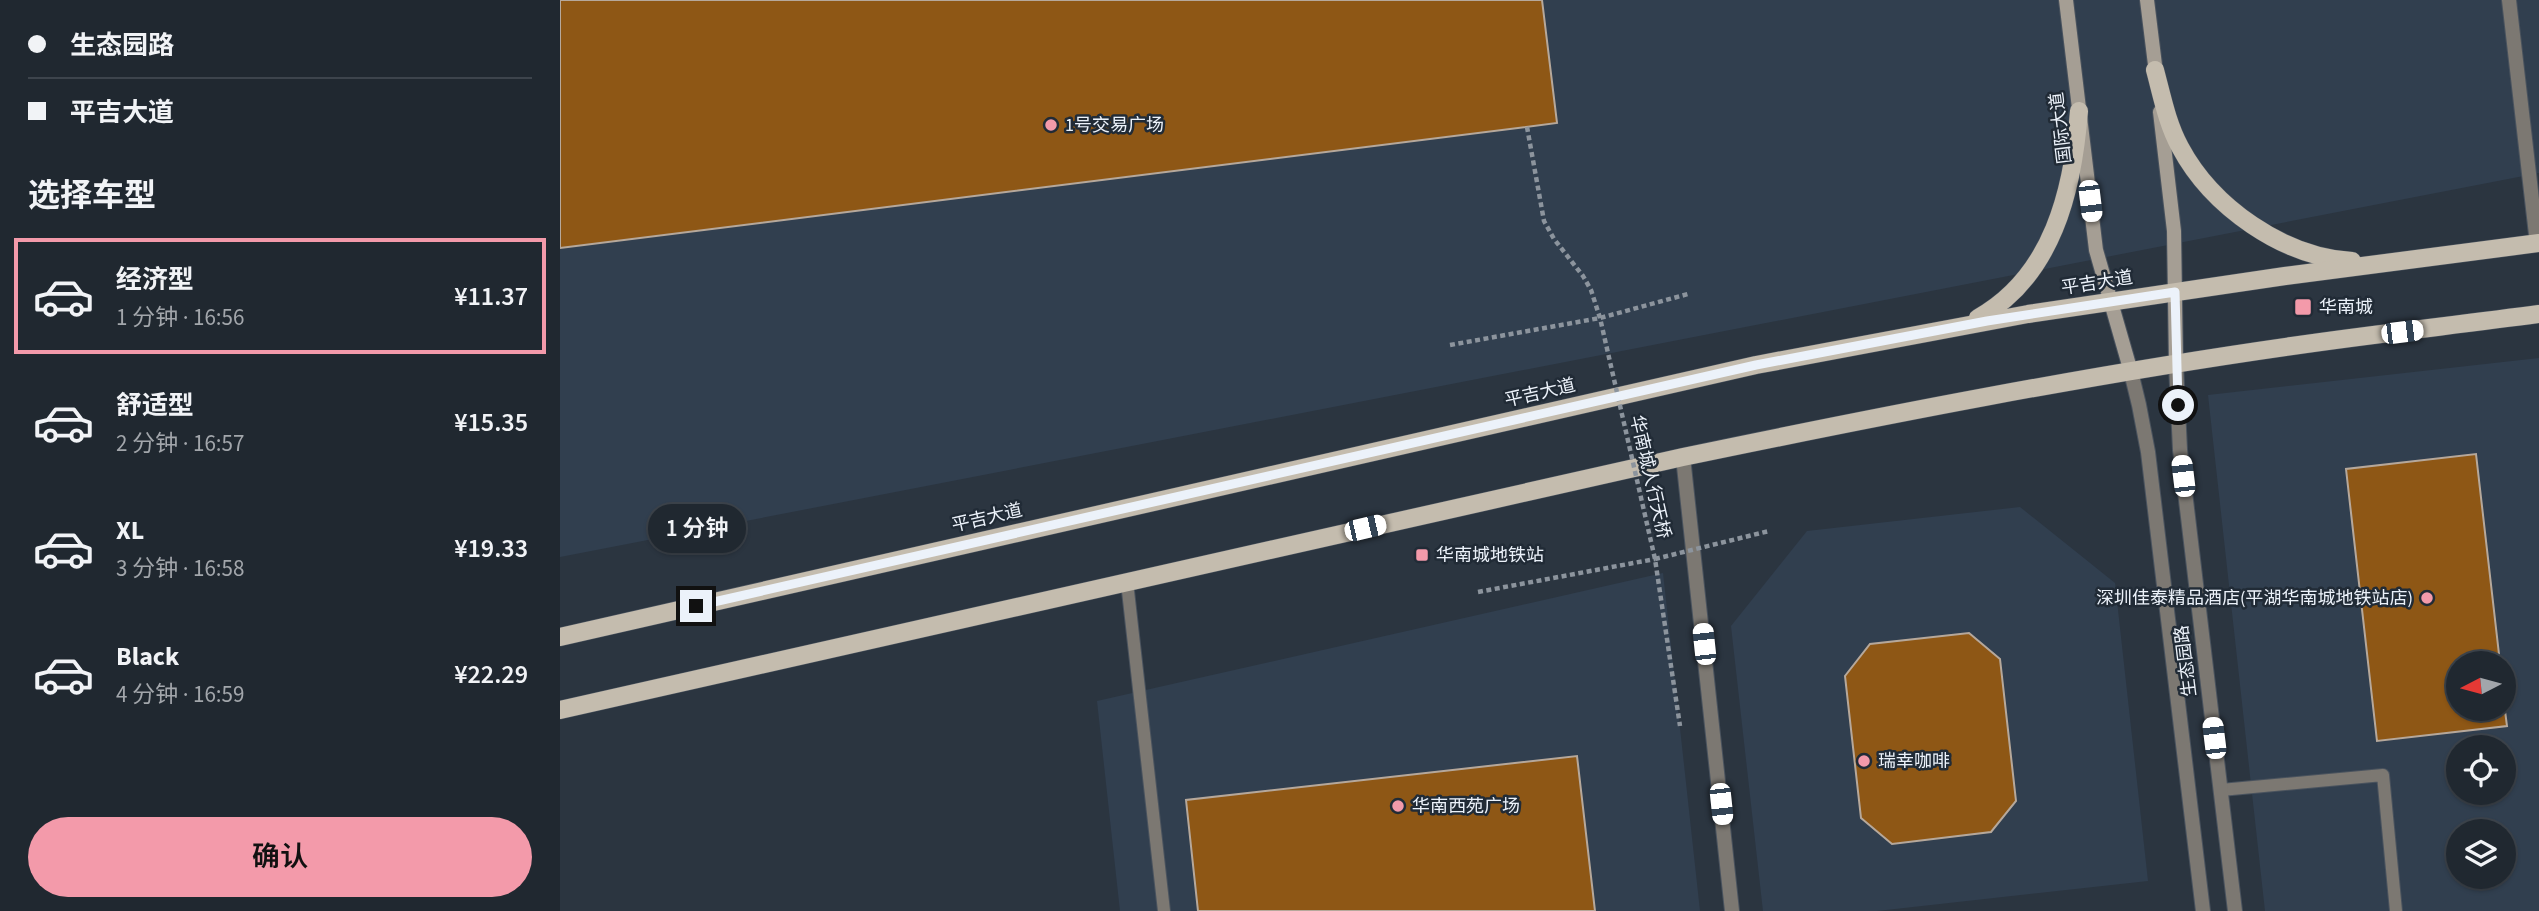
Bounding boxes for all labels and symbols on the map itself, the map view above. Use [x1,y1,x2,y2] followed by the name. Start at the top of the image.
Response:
[2044,91,2078,165] street label: 国际大道
[1065,113,1164,138] place label: 1号交易广场
[1043,117,1059,133] marker: 1号交易广场
[2078,179,2103,223] car
[2059,265,2135,301] street label: 平吉大道
[2319,295,2373,320] place label: 华南城
[2293,297,2313,317] marker: 华南城
[2380,319,2425,345] car
[1502,373,1578,413] street label: 平吉大道
[2162,389,2194,421] route start
[1624,413,1676,541] street label: 华南城人行天桥
[2171,454,2196,498] car
[949,498,1025,538] street label: 平吉大道
[647,504,745,554] callout: 1 分钟
[1343,513,1388,543] car
[1436,543,1544,568] place label: 华南城地铁站
[1414,547,1430,563] marker: 华南城地铁站
[2096,586,2413,611] place label: 深圳佳泰精品酒店(平湖华南城地铁站店)
[680,590,712,622] route end
[2419,590,2435,606] marker: 深圳佳泰精品酒店(平湖华南城地铁站店)
[1692,622,1717,666] car
[2169,624,2203,698] street label: 生态园路
[2446,651,2516,721] north arrow
[2202,716,2227,760] car
[1878,749,1950,774] place label: 瑞幸咖啡
[1856,753,1872,769] marker: 瑞幸咖啡
[1709,782,1734,826] car
[1412,794,1520,819] place label: 华南西苑广场
[1390,798,1406,814] marker: 华南西苑广场

